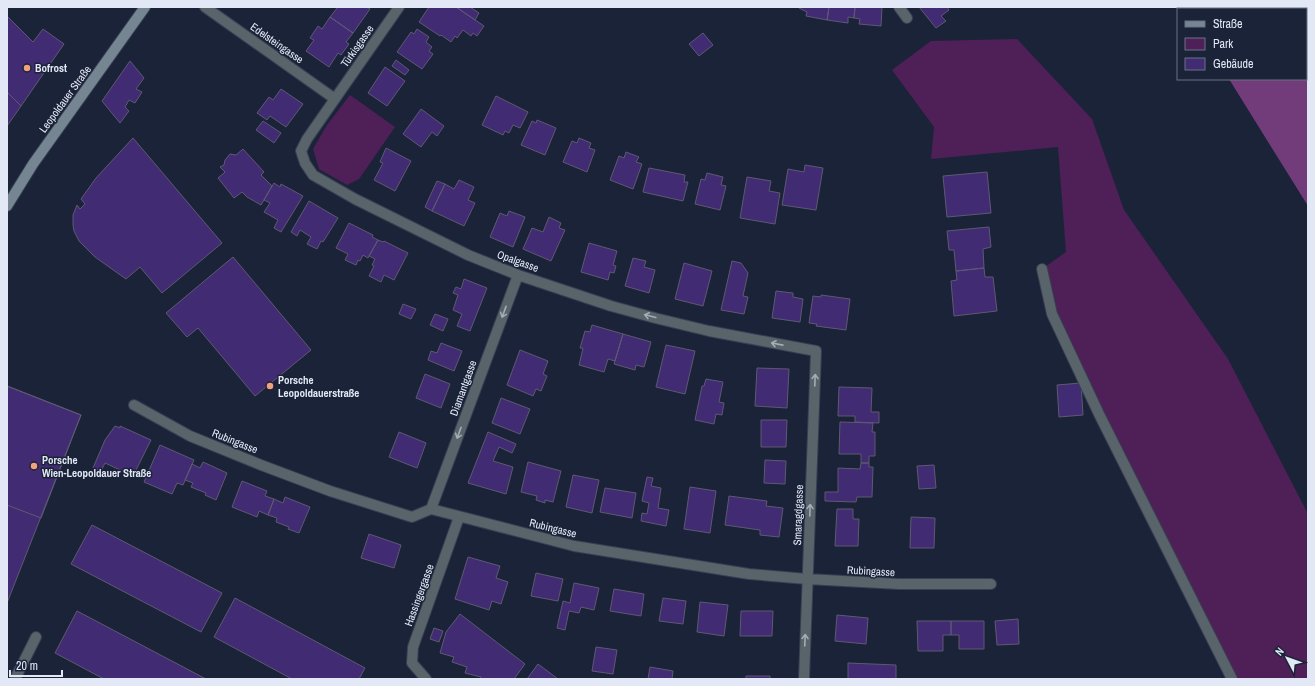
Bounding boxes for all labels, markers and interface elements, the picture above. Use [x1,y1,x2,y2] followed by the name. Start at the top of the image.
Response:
[1177,8,1307,80] legend
[1213,16,1243,32] text: Straße
[248,20,306,66] street label: Edelsteingasse
[337,22,377,70] street label: Türkisgasse
[1213,36,1233,52] text: Park
[1213,56,1254,72] text: Gebäude
[35,61,67,75] place label: Bofrost
[22,63,32,73] marker: Bofrost
[36,63,94,135] street label: Leopoldauer Straße
[495,247,541,275] street label: Opalgasse
[500,305,508,317] one-way arrow
[644,312,657,320] one-way arrow
[771,340,784,348] one-way arrow
[446,358,480,418] street label: Diamantgasse
[278,373,359,400] place label: Porsche Leopoldauerstraße
[811,374,818,387] one-way arrow
[265,381,275,391] marker: Porsche Leopoldauerstraße
[210,425,260,457] street label: Rubingasse
[455,427,463,439] one-way arrow
[42,453,151,480] place label: Porsche Wien-Leopoldauer Straße
[29,461,39,471] marker: Porsche Wien-Leopoldauer Straße
[790,484,806,546] street label: Smaragdgasse
[806,504,814,517] one-way arrow
[528,515,578,541] street label: Rubingasse
[401,562,437,628] street label: Hassingergasse
[847,563,895,579] street label: Rubingasse
[802,634,809,647] one-way arrow
[1267,638,1307,678] north arrow
[1272,644,1287,658] text: N
[10,652,62,678] scale bar
[16,658,38,674] text: 20 m

